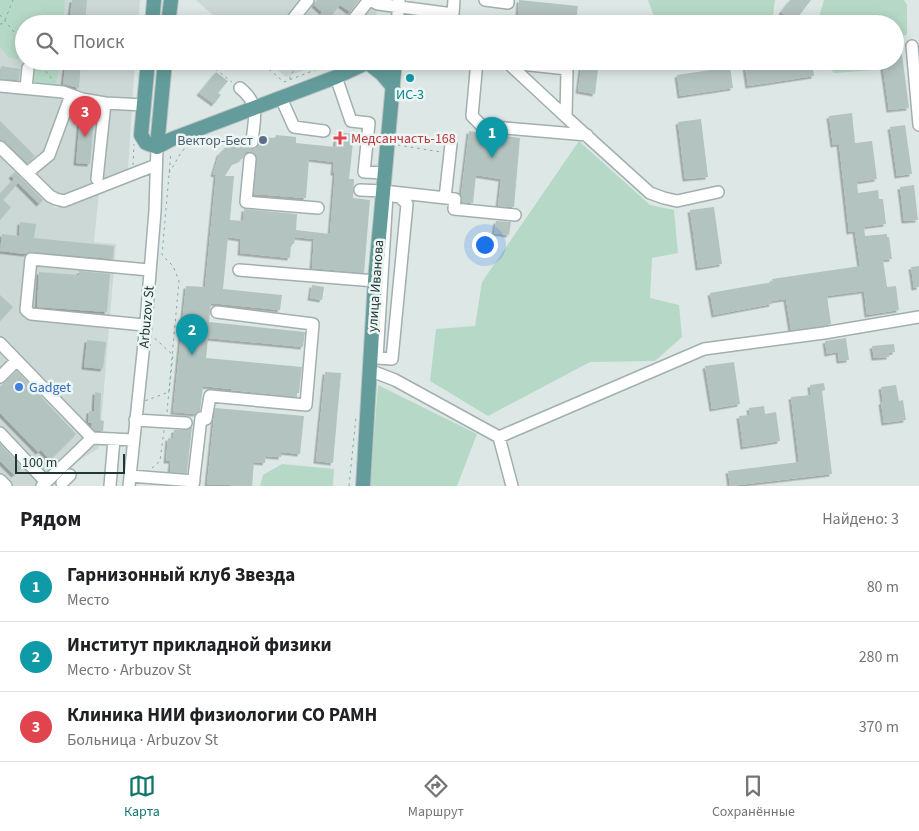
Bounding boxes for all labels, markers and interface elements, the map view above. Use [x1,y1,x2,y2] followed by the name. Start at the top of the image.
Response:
[15,15,904,70] search box
[33,29,61,57] icon: search
[73,29,124,56] text: Поиск
[404,72,416,84] marker: ИС-3
[396,85,424,105] place label: ИС-3
[69,96,101,137] pin: 3
[476,117,508,158] pin: 1
[351,129,456,149] place label: Медсанчасть-168
[177,131,254,151] place label: Вектор-Бeст
[333,131,347,145] marker: Медсанчасть-168
[257,134,269,146] marker: Вектор-Бeст
[472,232,498,258] your location
[363,239,389,333] street label: улица Иванова
[134,285,160,349] street label: Arbuzov St
[176,314,208,355] pin: 2
[29,378,71,398] place label: Gadget
[13,381,25,393] marker: Gadget
[15,451,125,474] scale bar
[22,453,57,473] text: 100 m
[20,504,81,534] text: Рядом
[822,508,899,530] text: Найдено: 3
[67,562,295,589] text: Гарнизонный клуб Звезда
[32,576,40,598] text: 1
[867,576,899,598] text: 80 m
[67,589,110,611] text: Место
[67,632,332,659] text: Институт прикладной физики
[32,646,40,668] text: 2
[859,646,899,668] text: 280 m
[67,659,191,681] text: Место · Arbuzov St
[67,702,377,729] text: Клиника НИИ физиологии СО РАМН
[32,716,40,738] text: 3
[859,716,899,738] text: 370 m
[67,729,218,751] text: Больница · Arbuzov St
[124,772,160,822] tab: Карта
[408,772,464,822] tab: Маршрут
[712,772,795,822] tab: Сохранённые

